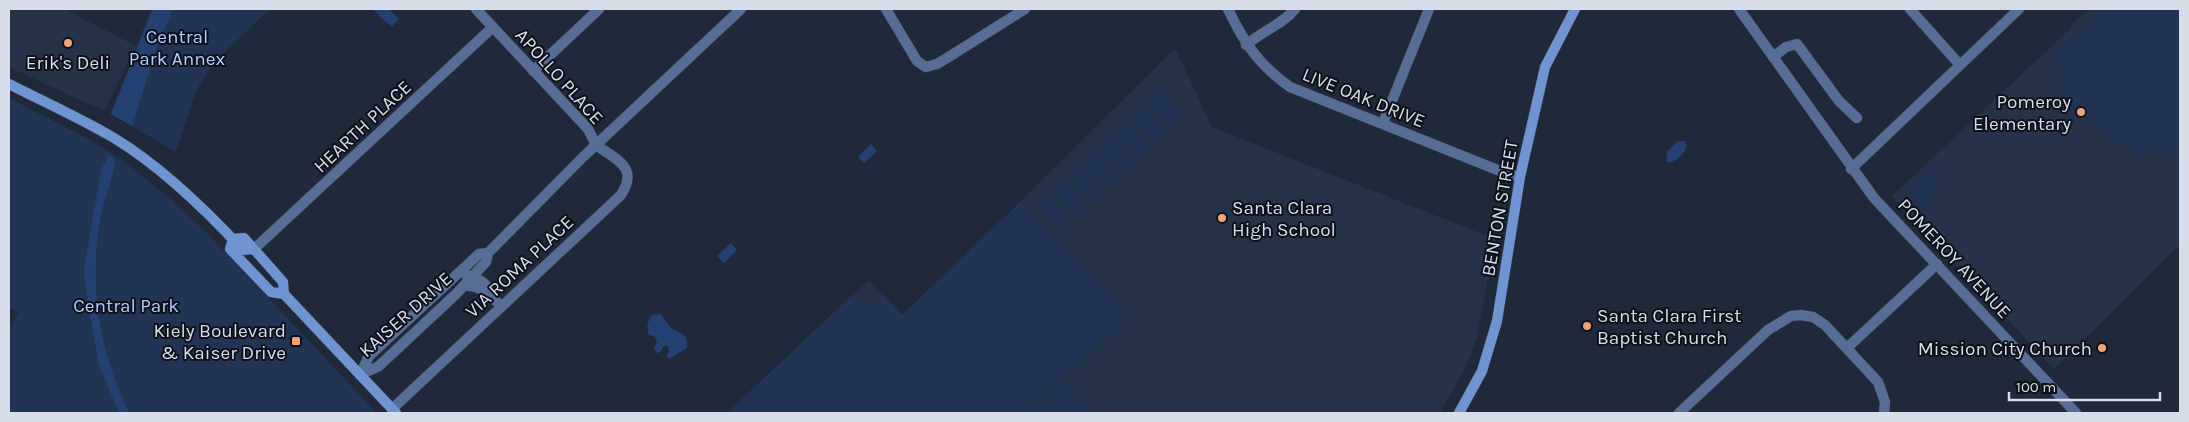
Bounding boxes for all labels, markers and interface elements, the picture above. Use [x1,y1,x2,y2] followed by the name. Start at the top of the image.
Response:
[511,24,608,129] street label: APOLLO PLACE
[129,26,225,70] park label: Central Park Annex
[62,37,74,49] marker: Erik's Deli
[26,52,110,74] place label: Erik's Deli
[1299,63,1428,133] street label: LIVE OAK DRIVE
[309,76,416,178] street label: HEARTH PLACE
[1973,91,2071,135] place label: Pomeroy Elementary
[2075,106,2087,118] marker: Pomeroy Elementary
[1477,138,1523,278] street label: BENTON STREET
[1893,194,2015,323] street label: POMEROY AVENUE
[1232,197,1336,241] place label: Santa Clara High School
[461,211,578,322] street label: VIA ROMA PLACE
[1216,212,1228,224] marker: Santa Clara High School
[355,267,456,362] street label: KAISER DRIVE
[73,295,179,317] park label: Central Park
[1597,305,1741,349] place label: Santa Clara First Baptist Church
[153,320,286,364] place label: Kiely Boulevard & Kaiser Drive
[1581,320,1593,332] marker: Santa Clara First Baptist Church
[290,335,302,347] marker: Kiely Boulevard & Kaiser Drive
[1918,338,2092,360] place label: Mission City Church
[2096,342,2108,354] marker: Mission City Church
[2009,370,2160,402] scale bar
[2016,378,2056,396] text: 100 m

